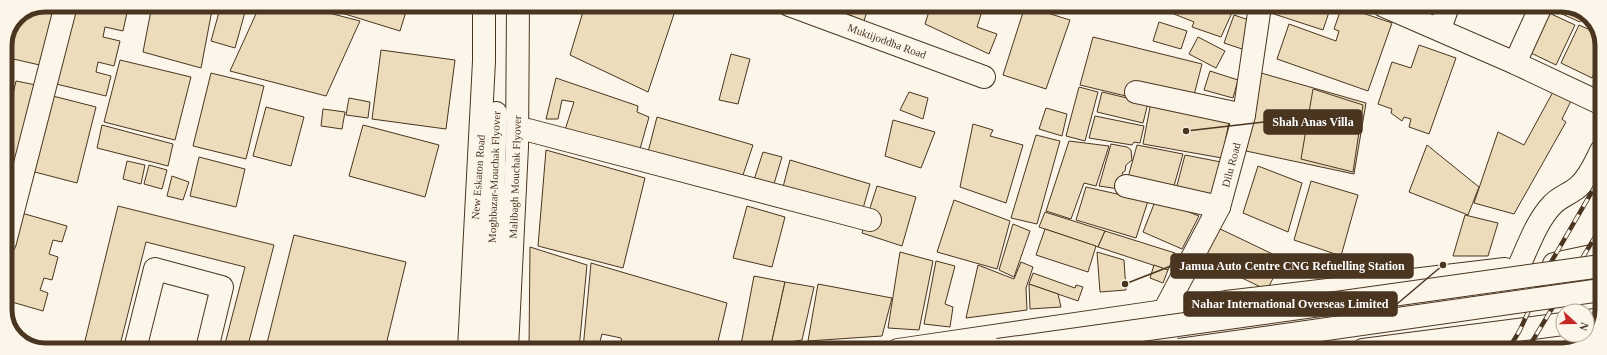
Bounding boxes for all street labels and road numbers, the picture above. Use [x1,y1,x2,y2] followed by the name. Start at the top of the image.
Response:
[846,21,928,61] street label: Muktijoddha Road
[486,110,502,243] street label: Moghbazar-Mouchak Flyover
[507,115,523,239] street label: Malibagh Mouchak Flyover
[469,134,487,220] street label: New Eskaton Road
[1219,141,1243,189] street label: Dilu Road

